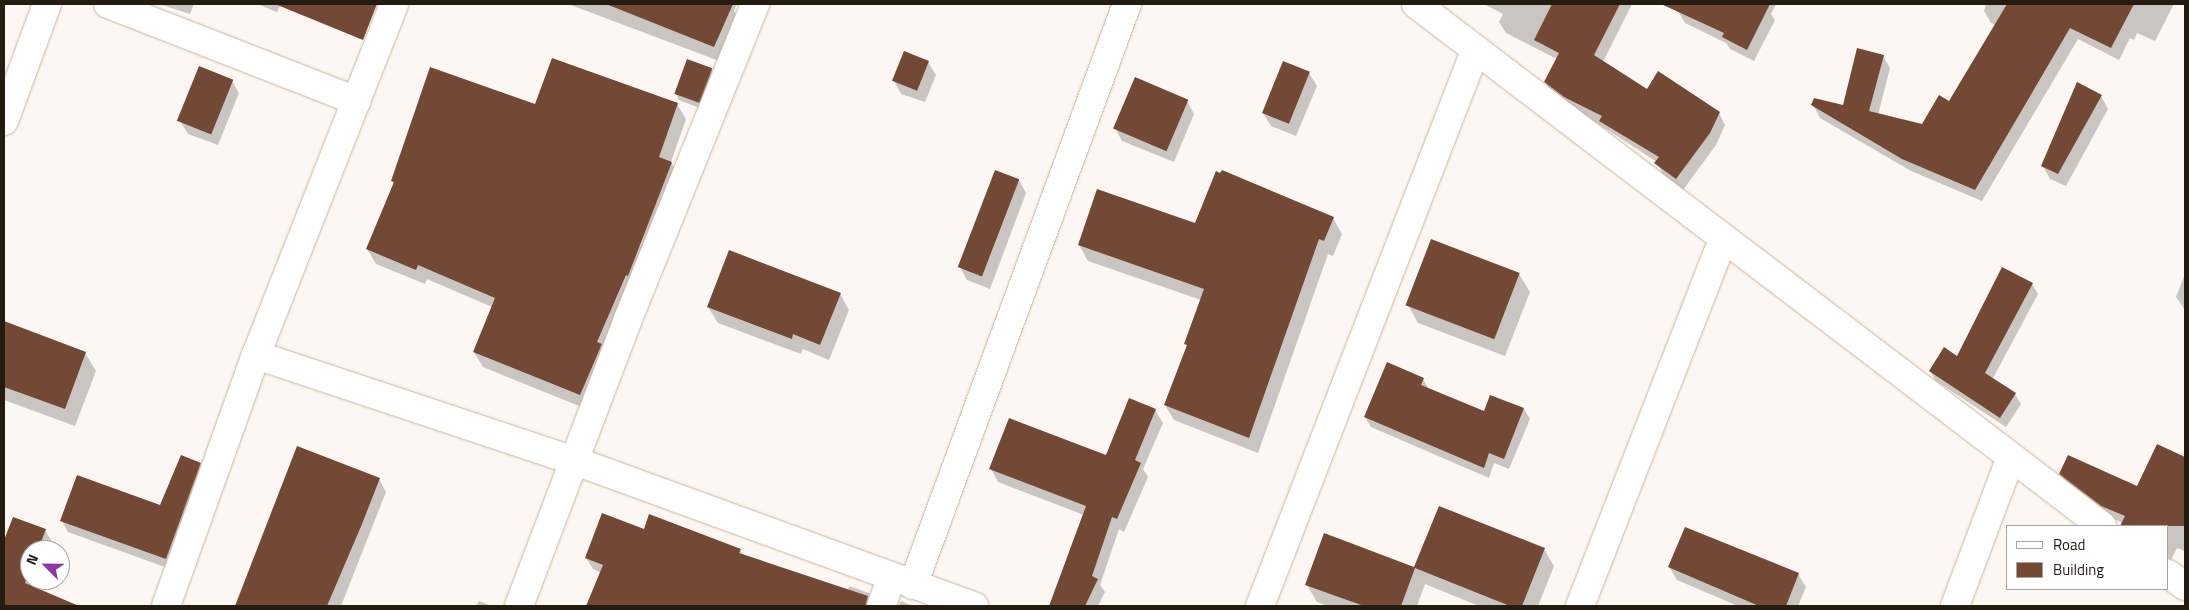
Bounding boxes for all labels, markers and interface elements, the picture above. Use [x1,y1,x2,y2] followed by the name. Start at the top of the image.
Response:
[2006,525,2169,590] legend
[2053,533,2085,556] text: Road
[20,540,70,590] north arrow
[20,551,43,568] text: N
[2053,558,2104,581] text: Building

